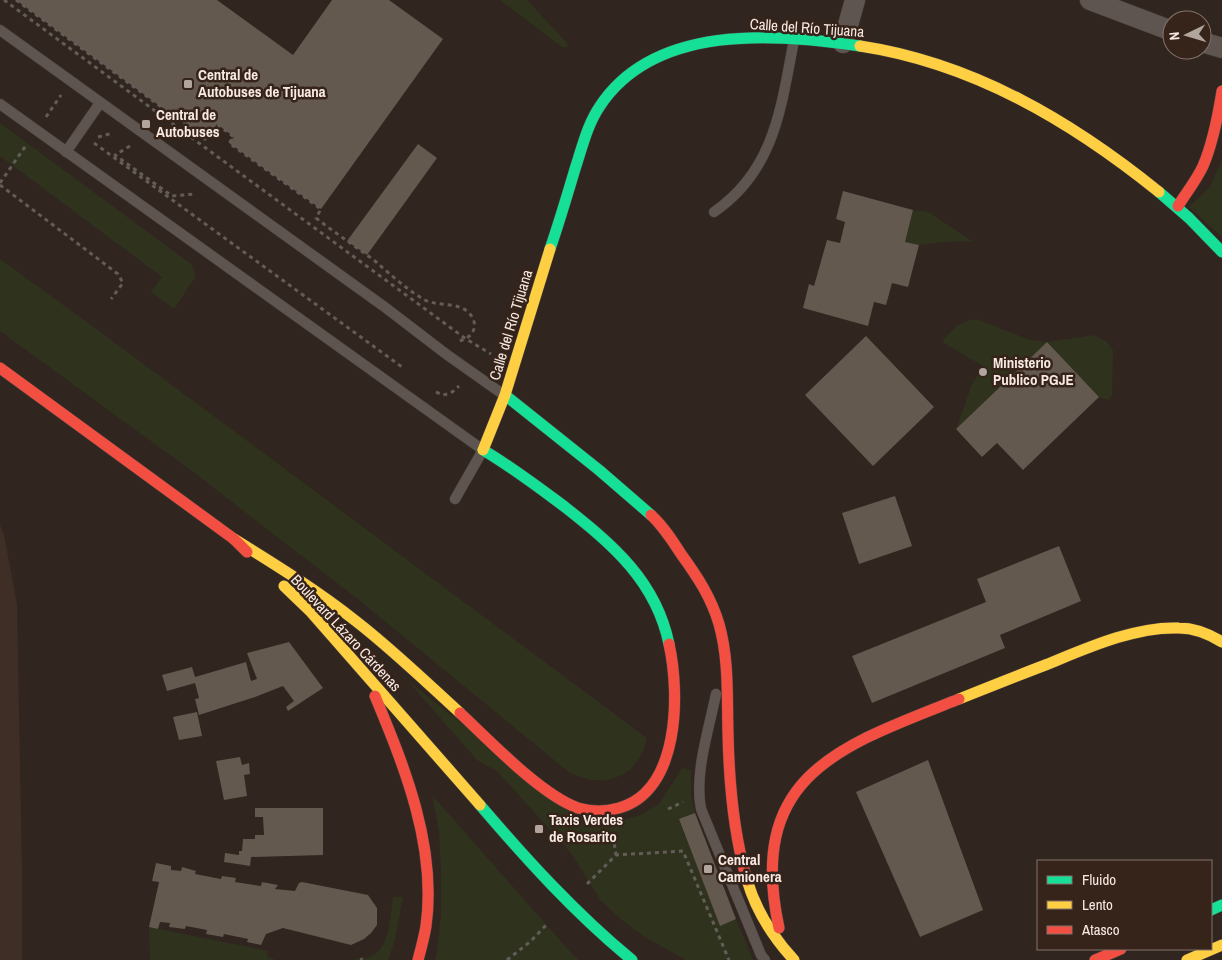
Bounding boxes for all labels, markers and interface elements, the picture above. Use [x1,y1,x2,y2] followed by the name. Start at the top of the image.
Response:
[1162,10,1212,60] north arrow
[749,13,865,42] street label: Calle del Río Tijuana
[1165,31,1183,41] text: N
[198,64,326,102] place label: Central de Autobuses de Tijuana
[182,78,194,90] marker: Central de Autobuses de Tijuana
[156,104,220,142] place label: Central de Autobuses
[140,118,152,130] marker: Central de Autobuses
[484,267,537,383] street label: Calle del Río Tijuana
[993,352,1074,390] place label: Ministerio Publico PGJE
[977,366,989,378] marker: Ministerio Publico PGJE
[286,569,406,696] street label: Boulevard Lázaro Cárdenas
[549,809,623,847] place label: Taxis Verdes de Rosarito
[533,823,545,835] marker: Taxis Verdes de Rosarito
[718,849,782,887] place label: Central Camionera
[1037,860,1212,950] legend
[702,863,714,875] marker: Central Camionera
[1082,869,1116,890] text: Fluido
[1082,894,1113,915] text: Lento
[1081,919,1120,940] text: Atasco

